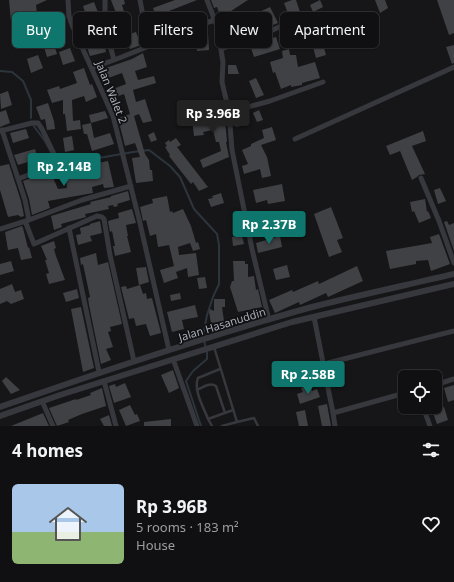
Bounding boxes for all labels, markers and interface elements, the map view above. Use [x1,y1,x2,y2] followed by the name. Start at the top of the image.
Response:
[12,12,65,48] chip: Buy
[73,12,131,48] chip: Rent
[139,12,207,48] chip: Filters
[215,12,272,48] chip: New
[280,12,379,48] chip: Apartment
[92,58,131,125] street label: Jalan Walet 2
[172,100,254,134] pin: Rp 3.96B
[186,104,240,122] text: Rp 3.96B
[23,153,105,187] pin: Rp 2.14B
[37,157,91,175] text: Rp 2.14B
[228,211,310,245] pin: Rp 2.37B
[242,215,296,233] text: Rp 2.37B
[176,304,267,345] street label: Jalan Hasanuddin
[267,361,349,395] pin: Rp 2.58B
[281,365,335,383] text: Rp 2.58B
[398,370,442,414] map controls
[398,370,442,414] button: locate
[12,439,83,462] text: 4 homes
[420,439,442,461] icon: filters
[136,495,208,518] text: Rp 3.96B
[44,500,92,548] icon: home
[420,513,442,535] icon: heart
[136,518,239,536] text: 5 rooms · 183 m²
[136,536,175,554] text: House

